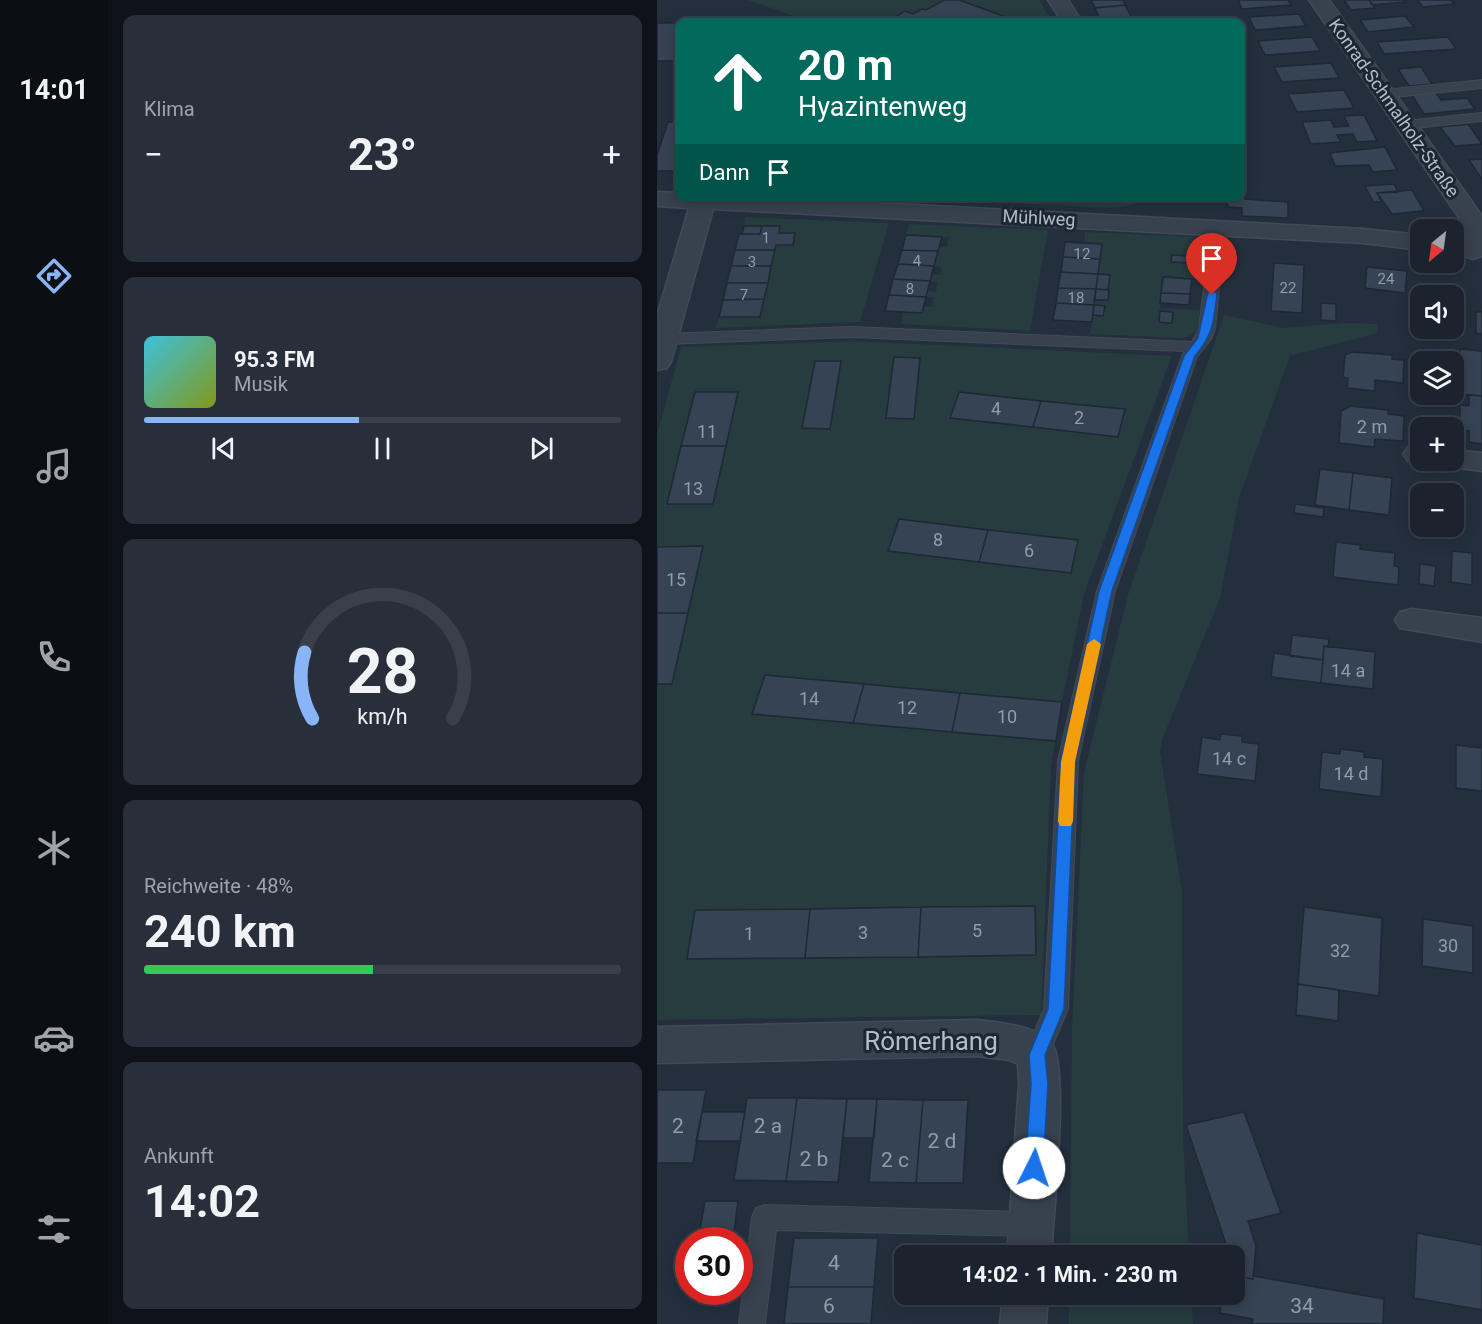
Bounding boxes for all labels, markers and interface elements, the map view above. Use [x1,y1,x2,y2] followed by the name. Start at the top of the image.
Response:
[1325,15,1464,201] street label: Konrad-Schmalholz-Straße
[798,41,893,90] text: 20 m
[699,42,777,120] icon: ahead
[19,74,89,106] text: 14:01
[798,91,967,123] text: Hyazintenweg
[144,97,195,121] text: Klima
[348,128,417,181] text: 23°
[144,135,163,174] text: −
[602,135,621,174] text: +
[762,156,795,189] icon: arrive
[699,160,750,185] text: Dann
[1002,205,1076,230] street label: Mühlweg
[1410,219,1464,273] north arrow
[1410,219,1464,537] map controls
[762,229,770,247] house number: 1
[1186,233,1237,295] pin
[1195,242,1228,275] icon: arrive
[1074,245,1090,263] house number: 12
[913,252,922,270] house number: 4
[748,253,756,271] house number: 3
[33,255,75,297] icon: directions
[1378,270,1395,288] house number: 24
[1280,279,1296,297] house number: 22
[906,280,914,298] house number: 8
[1410,285,1464,339] button: sound
[740,286,748,304] house number: 7
[1068,289,1084,307] house number: 18
[234,347,315,372] text: 95.3 FM
[1410,351,1464,405] button: layers
[234,372,288,396] text: Musik
[991,398,1001,419] house number: 4
[1074,407,1084,428] house number: 2
[1357,416,1387,437] house number: 2 m
[1410,417,1464,471] button: +
[697,421,717,442] house number: 11
[207,432,240,465] icon: previous
[366,432,399,465] icon: pause
[525,432,558,465] icon: next
[33,445,75,487] icon: music
[683,478,703,499] house number: 13
[1410,483,1464,537] button: −
[933,529,943,550] house number: 8
[1024,540,1034,561] house number: 6
[666,569,686,590] house number: 15
[347,635,418,708] text: 28
[33,636,75,678] icon: phone
[1331,660,1365,681] house number: 14 a
[799,688,819,709] house number: 14
[897,697,917,718] house number: 12
[357,704,408,729] text: km/h
[997,706,1017,727] house number: 10
[1212,748,1246,769] house number: 14 c
[1334,763,1368,784] house number: 14 d
[33,827,75,869] icon: climate
[144,874,293,898] text: Reichweite · 48%
[144,905,296,958] text: 240 km
[972,920,982,941] house number: 5
[858,922,868,943] house number: 3
[744,923,754,944] house number: 1
[1438,935,1458,956] house number: 30
[1330,940,1350,961] house number: 32
[33,1017,75,1059] icon: car
[864,1026,998,1056] street label: Römerhang
[672,1114,684,1138] house number: 2
[754,1114,782,1138] house number: 2 a
[928,1129,956,1153] house number: 2 d
[1002,1136,1066,1200] position arrow
[144,1144,214,1168] text: Ankunft
[800,1147,828,1171] house number: 2 b
[881,1148,909,1172] house number: 2 c
[144,1175,260,1228] text: 14:02
[33,1208,75,1250] icon: filters
[675,1227,753,1305] speed limit sign: 30
[828,1251,840,1275] house number: 4
[961,1262,1178,1287] text: 14:02 · 1 Min. · 230 m
[823,1294,835,1318] house number: 6
[1290,1294,1314,1318] house number: 34

